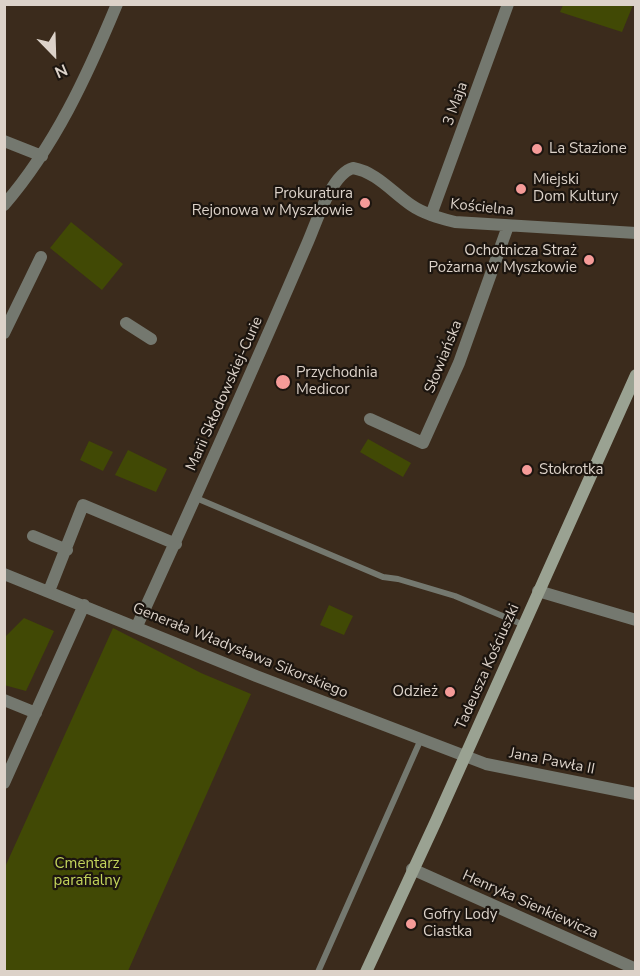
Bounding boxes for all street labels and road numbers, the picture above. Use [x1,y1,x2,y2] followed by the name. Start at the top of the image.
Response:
[440,80,472,128] street label: 3 Maja
[449,196,515,220] street label: Kościelna
[183,314,267,474] street label: Marii Skłodowskiej-Curie
[421,318,467,396] street label: Słowiańska
[130,599,350,703] street label: Generała Władysława Sikorskiego
[452,601,524,733] street label: Tadeusza Kościuszki
[508,745,596,779] street label: Jana Pawła II
[459,867,601,943] street label: Henryka Sienkiewicza

